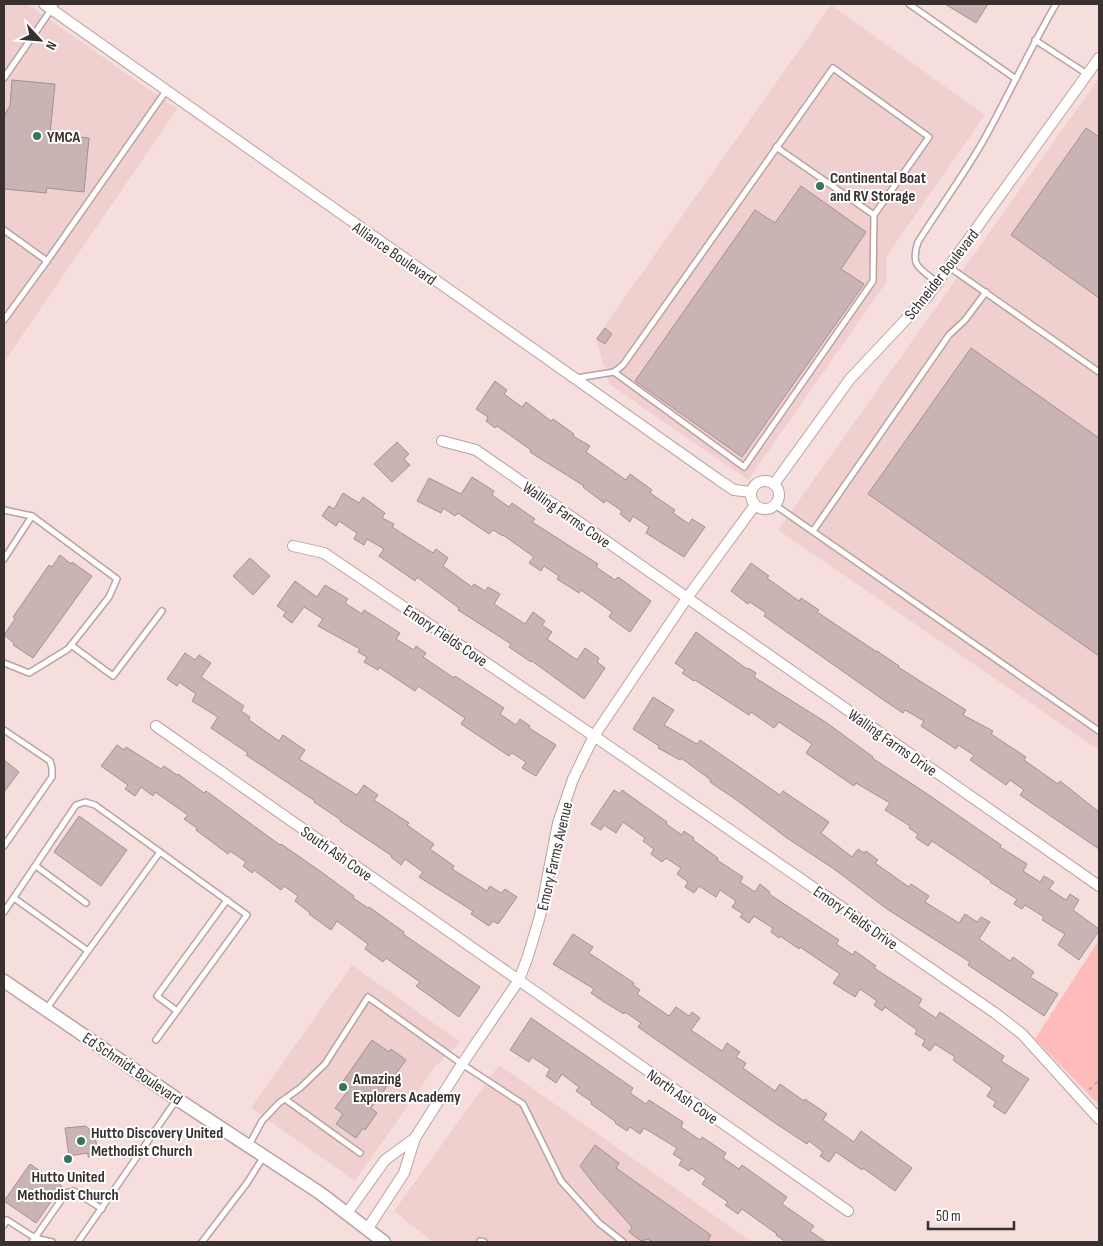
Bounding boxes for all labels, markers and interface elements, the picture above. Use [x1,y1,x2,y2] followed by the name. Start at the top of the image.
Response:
[15,15,65,65] north arrow
[42,38,61,53] text: N
[47,128,81,147] place label: YMCA
[31,130,43,142] marker: YMCA
[830,169,926,206] place label: Continental Boat and RV Storage
[814,180,826,192] marker: Continental Boat and RV Storage
[348,218,440,290] street label: Alliance Boulevard
[901,226,983,324] street label: Schneider Boulevard
[519,478,614,553] street label: Walling Farms Cove
[400,601,491,671] street label: Emory Fields Cove
[844,706,940,781] street label: Walling Farms Drive
[534,800,577,913] street label: Emory Farms Avenue
[297,823,376,886] street label: South Ash Cove
[809,882,901,954] street label: Emory Fields Drive
[79,1029,186,1110] street label: Ed Schmidt Boulevard
[643,1066,721,1129] street label: North Ash Cove
[352,1070,461,1107] place label: Amazing Explorers Academy
[337,1081,349,1093] marker: Amazing Explorers Academy
[91,1124,223,1161] place label: Hutto Discovery United Methodist Church
[75,1135,87,1147] marker: Hutto Discovery United Methodist Church
[62,1153,74,1165] marker: Hutto United Methodist Church
[17,1168,119,1205] place label: Hutto United Methodist Church
[928,1198,1014,1230] scale bar
[936,1207,961,1226] text: 50 m

